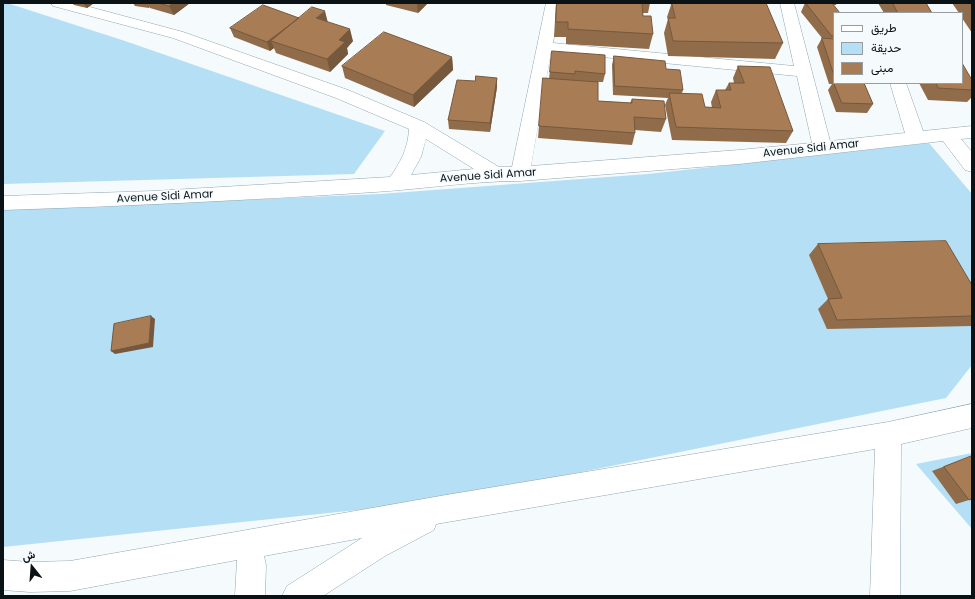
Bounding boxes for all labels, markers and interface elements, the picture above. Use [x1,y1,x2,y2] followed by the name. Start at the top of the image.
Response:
[833,12,963,84] legend
[871,19,896,36] text: طريق
[871,39,901,56] text: حديقة
[871,59,893,76] text: مبنى
[762,137,860,161] street label: Avenue Sidi Amar
[439,166,537,186] street label: Avenue Sidi Amar
[116,188,214,206] street label: Avenue Sidi Amar
[20,546,37,565] text: ش
[12,547,52,587] north arrow

